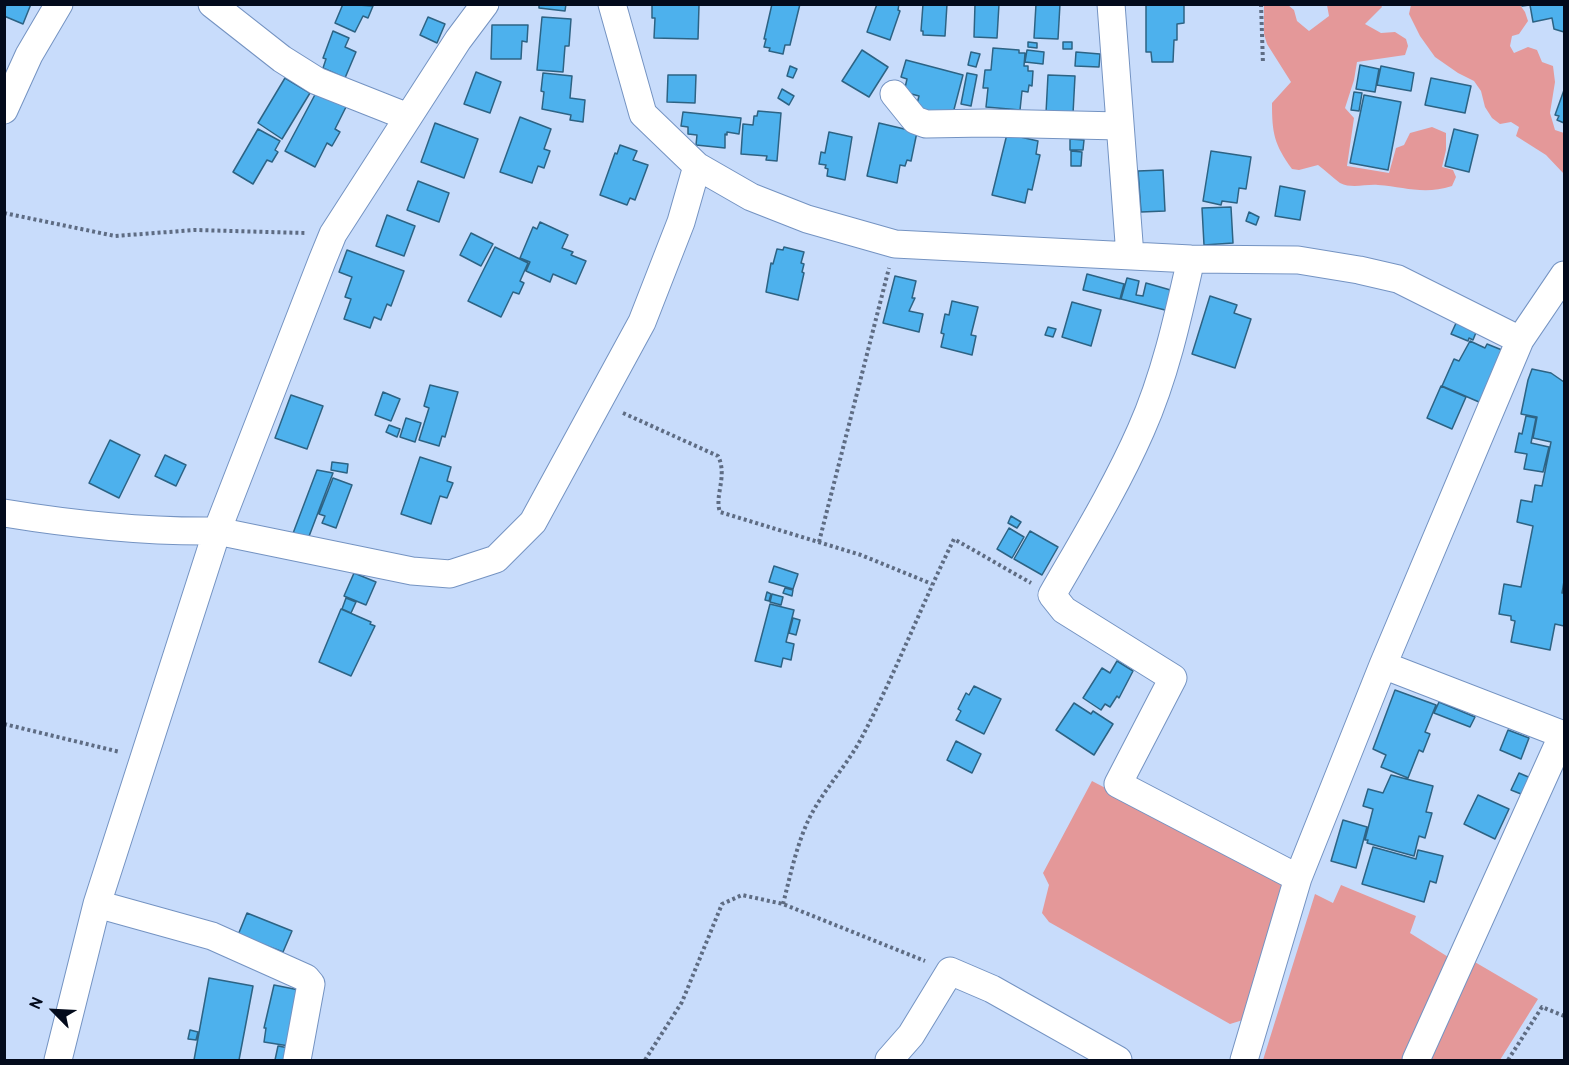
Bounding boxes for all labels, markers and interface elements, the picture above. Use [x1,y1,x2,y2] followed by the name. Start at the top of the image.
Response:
[24,981,84,1041] north arrow
[26,994,49,1013] text: N

